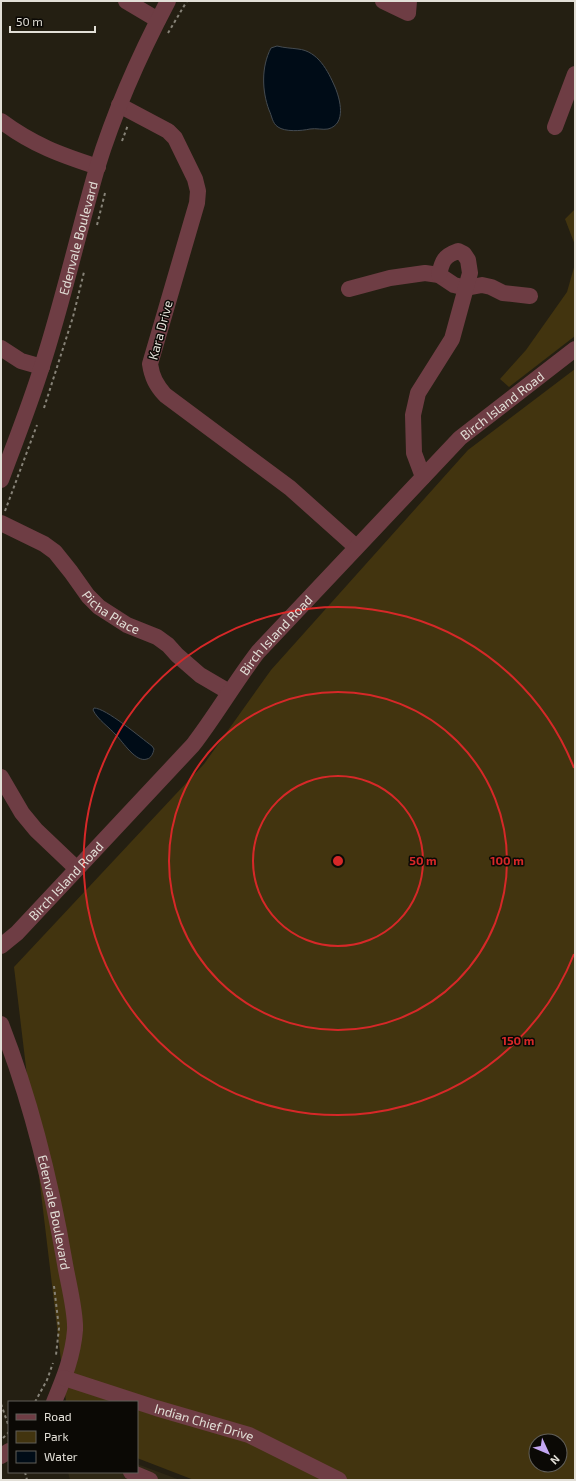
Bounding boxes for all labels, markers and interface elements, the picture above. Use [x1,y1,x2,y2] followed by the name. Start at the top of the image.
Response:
[10,8,95,34] scale bar
[16,14,43,28] text: 50 m
[55,179,101,297] street label: Edenvale Boulevard
[144,298,176,362] street label: Kara Drive
[457,368,547,443] street label: Birch Island Road
[79,587,142,637] street label: Picha Place
[236,592,316,678] street label: Birch Island Road
[25,838,107,924] street label: Birch Island Road
[409,853,437,867] text: 50 m
[490,853,524,867] text: 100 m
[331,854,345,868] centre of rings
[502,1033,534,1047] text: 150 m
[35,1153,74,1271] street label: Edenvale Boulevard
[153,1400,257,1444] street label: Indian Chief Drive
[8,1401,138,1473] legend
[44,1409,72,1423] text: Road
[44,1429,69,1443] text: Park
[528,1433,568,1473] north arrow
[44,1449,78,1463] text: Water
[548,1453,563,1468] text: N

